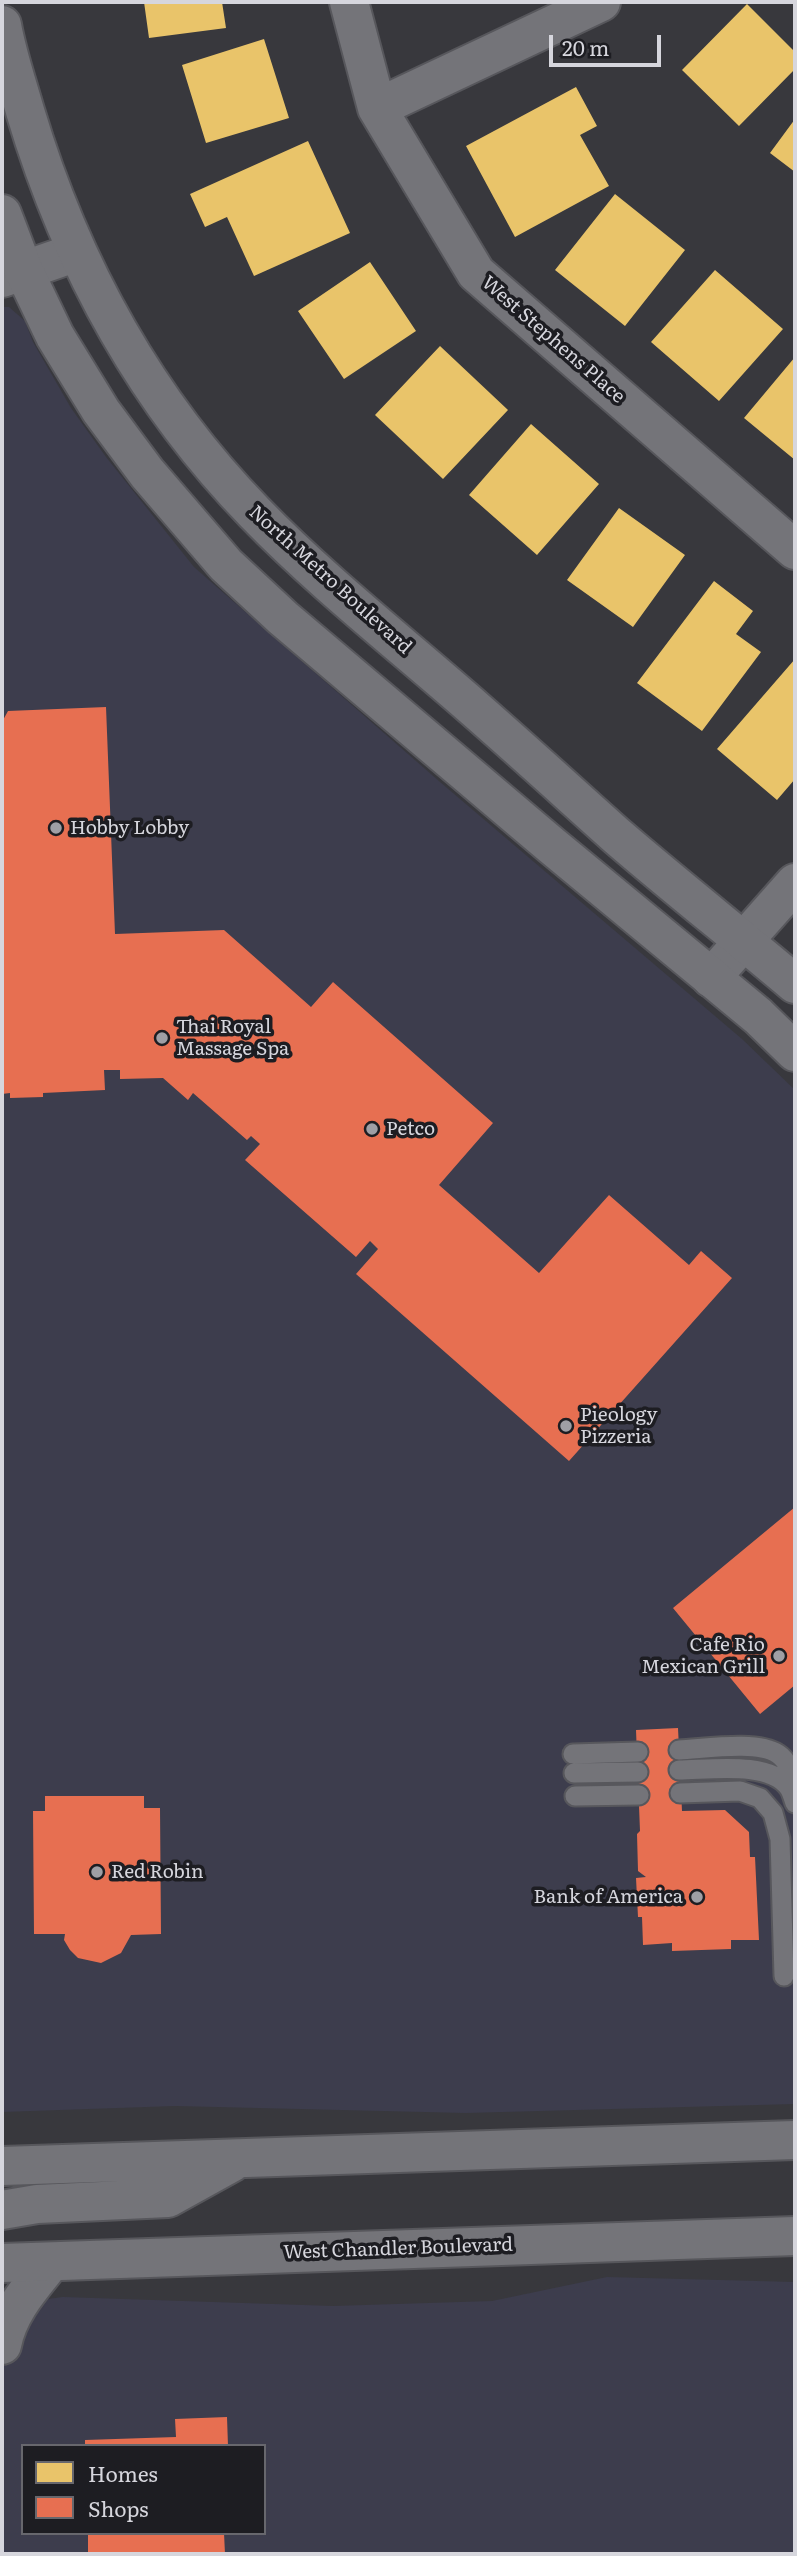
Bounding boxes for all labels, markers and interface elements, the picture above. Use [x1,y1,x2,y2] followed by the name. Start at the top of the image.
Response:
[552,21,664,65] scale bar
[562,31,609,62] text: 20 m
[477,272,629,408] street label: West Stephens Place
[244,501,416,659] street label: North Metro Boulevard
[70,817,189,839] place label: Hobby Lobby
[48,820,64,836] marker: Hobby Lobby
[176,1016,289,1060] place label: Thai Royal Massage Spa
[154,1030,170,1046] marker: Thai Royal Massage Spa
[386,1118,435,1140] place label: Petco
[364,1121,380,1137] marker: Petco
[580,1404,657,1448] place label: Pieology Pizzeria
[558,1418,574,1434] marker: Pieology Pizzeria
[641,1634,765,1678] place label: Cafe Rio Mexican Grill
[771,1648,787,1664] marker: Cafe Rio Mexican Grill
[111,1861,204,1883] place label: Red Robin
[89,1864,105,1880] marker: Red Robin
[534,1886,683,1908] place label: Bank of America
[689,1889,705,1905] marker: Bank of America
[283,2234,513,2264] street label: West Chandler Boulevard
[21,2444,266,2535] legend
[88,2457,158,2488] text: Homes
[88,2492,149,2523] text: Shops

